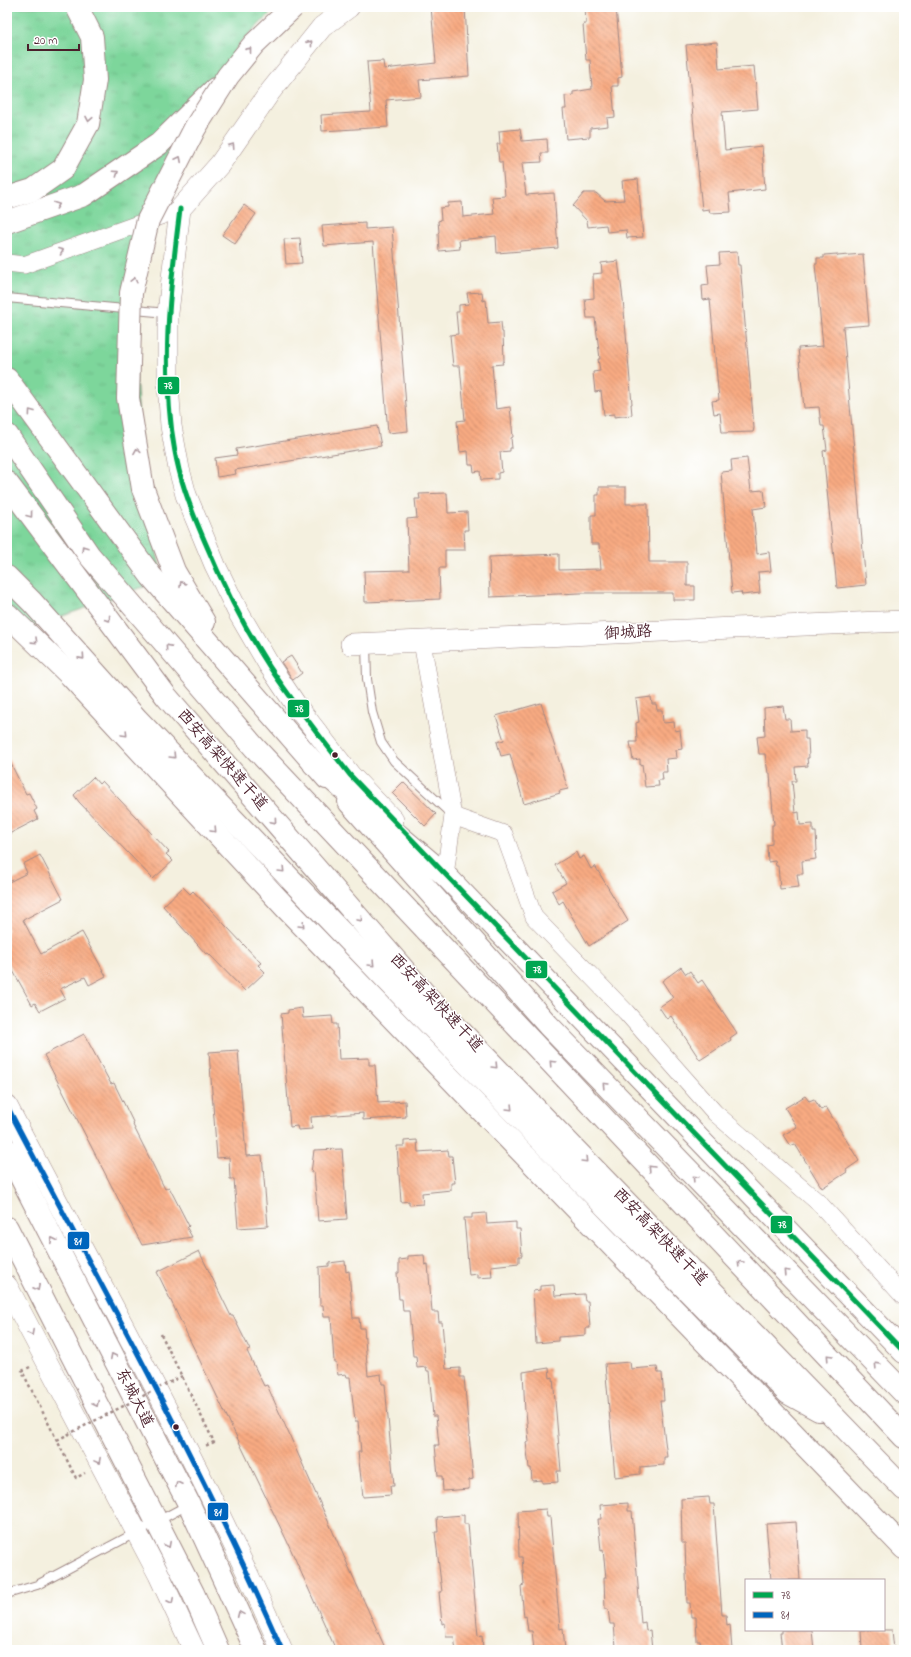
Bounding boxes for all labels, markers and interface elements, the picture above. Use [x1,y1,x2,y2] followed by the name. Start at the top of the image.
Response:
[28,26,79,52] scale bar
[34,32,57,50] text: 20 m
[305,40,312,47] one-way arrow
[244,47,251,54] one-way arrow
[85,115,93,122] one-way arrow
[227,144,234,151] one-way arrow
[174,156,182,163] one-way arrow
[112,170,119,178] one-way arrow
[53,201,60,209] one-way arrow
[57,248,64,256] one-way arrow
[129,277,137,283] one-way arrow
[157,376,180,395] line badge: 78
[164,378,173,394] text: 78
[28,409,36,416] one-way arrow
[133,448,142,454] one-way arrow
[25,510,32,517] one-way arrow
[81,545,89,552] one-way arrow
[179,581,186,588] one-way arrow
[103,614,110,621] one-way arrow
[603,620,653,646] street label: 御城路
[30,636,38,644] one-way arrow
[165,645,172,652] one-way arrow
[77,652,84,660] one-way arrow
[287,699,310,718] line badge: 78
[295,701,304,717] text: 78
[171,704,273,816] street label: 西安高架快速干道
[121,729,128,737] one-way arrow
[330,750,340,760] unlabelled marker
[168,751,175,759] one-way arrow
[270,816,277,823] one-way arrow
[209,825,216,832] one-way arrow
[277,865,285,873] one-way arrow
[355,914,362,921] one-way arrow
[297,920,305,928] one-way arrow
[384,948,488,1058] street label: 西安高架快速干道
[367,959,375,967] one-way arrow
[525,960,548,979] line badge: 78
[533,962,542,978] text: 78
[550,1060,557,1068] one-way arrow
[490,1061,497,1069] one-way arrow
[602,1082,610,1090] one-way arrow
[505,1103,513,1111] one-way arrow
[580,1155,587,1162] one-way arrow
[648,1165,656,1173] one-way arrow
[693,1175,700,1183] one-way arrow
[607,1183,713,1291] street label: 西安高架快速干道
[770,1215,793,1234] line badge: 78
[778,1217,787,1233] text: 78
[67,1231,90,1250] line badge: 81
[73,1234,82,1250] text: 81
[51,1237,58,1245] one-way arrow
[738,1260,745,1267] one-way arrow
[783,1269,791,1277] one-way arrow
[33,1284,40,1291] one-way arrow
[27,1329,34,1336] one-way arrow
[110,1353,118,1360] one-way arrow
[826,1354,834,1362] one-way arrow
[874,1362,882,1370] one-way arrow
[109,1364,159,1432] street label: 东城大道
[91,1400,99,1407] one-way arrow
[171,1422,181,1432] unlabelled marker
[93,1456,101,1464] one-way arrow
[176,1481,183,1488] one-way arrow
[207,1502,229,1521] line badge: 81
[213,1505,222,1521] text: 81
[164,1540,171,1548] one-way arrow
[745,1579,885,1631] legend
[781,1587,791,1605] text: 78
[166,1596,174,1604] one-way arrow
[781,1607,790,1625] text: 81
[237,1611,245,1619] one-way arrow

